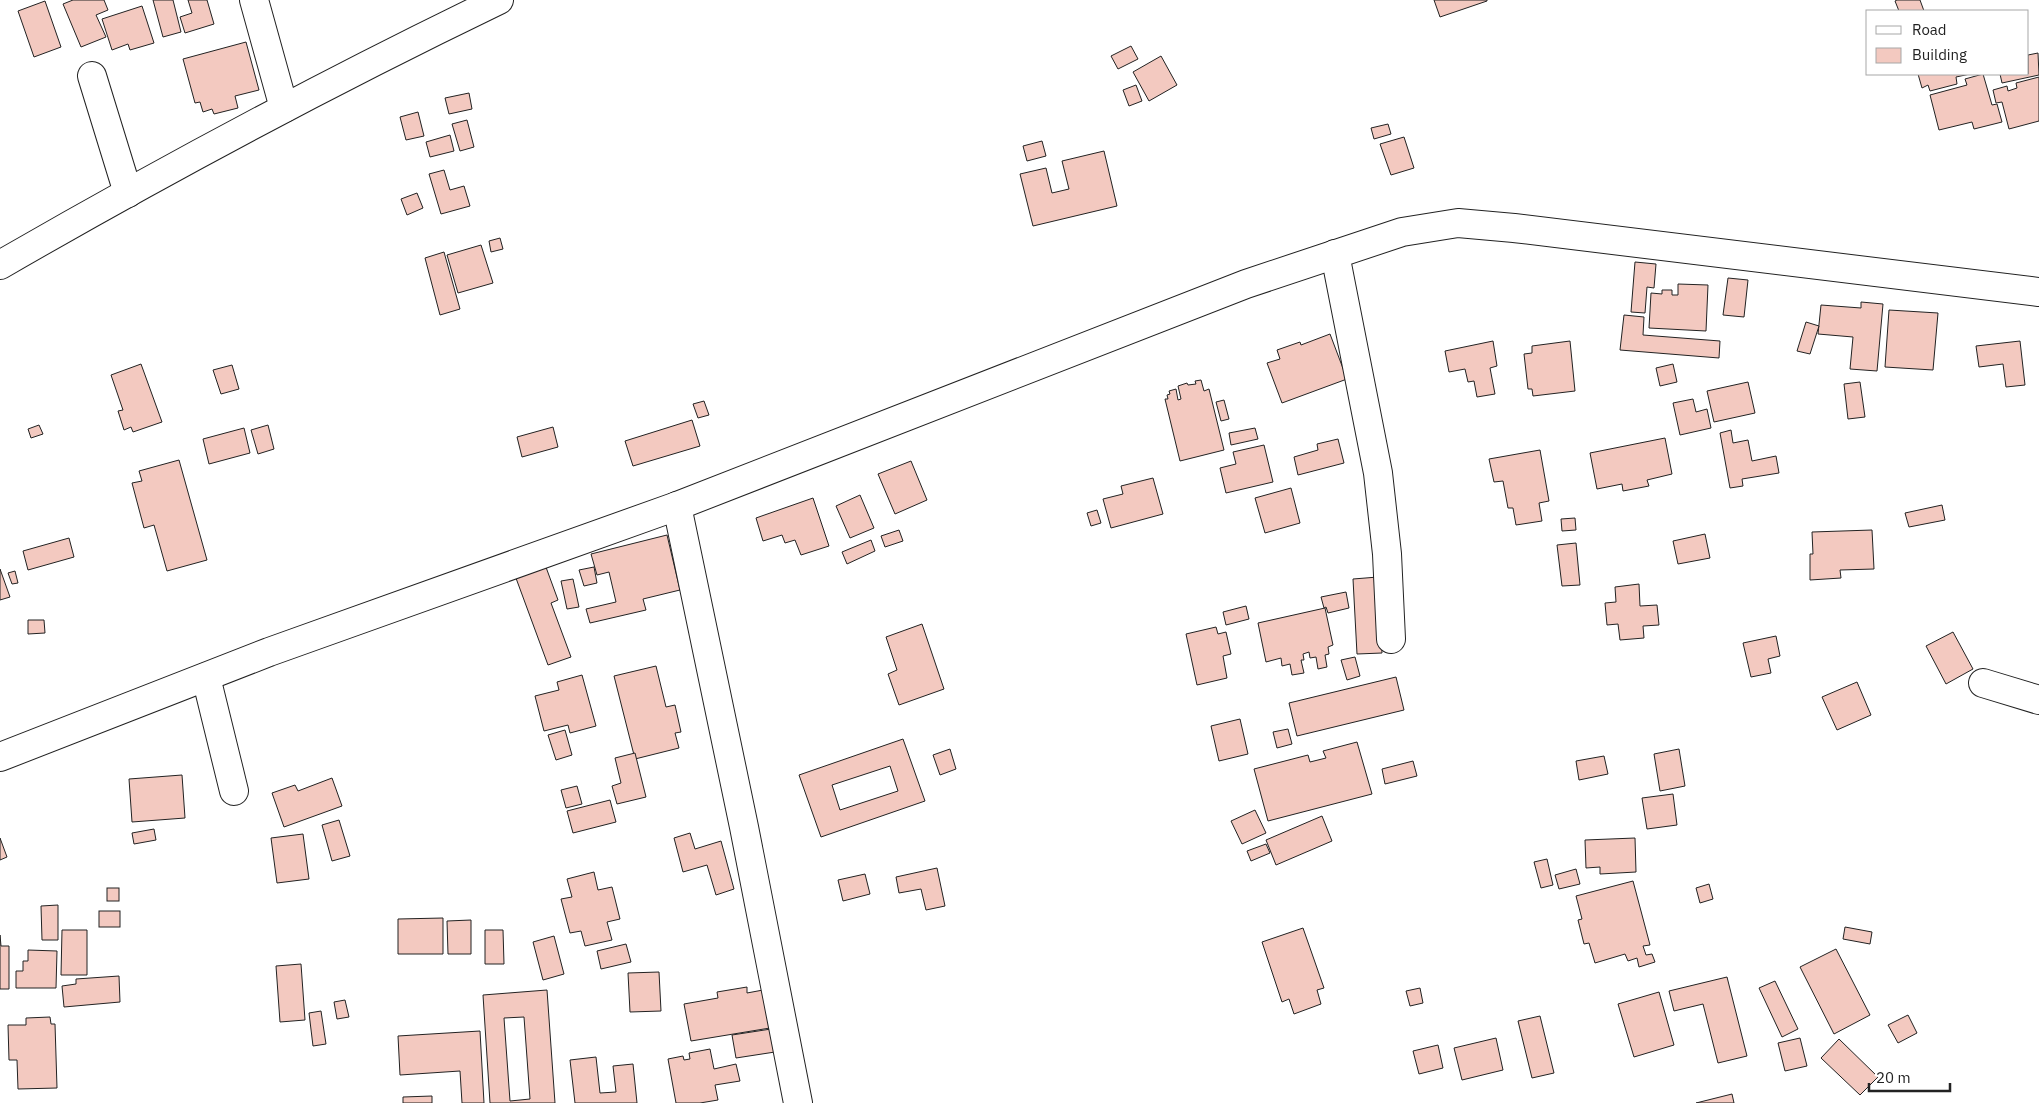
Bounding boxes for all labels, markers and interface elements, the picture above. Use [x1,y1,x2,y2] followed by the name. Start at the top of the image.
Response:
[1866,10,2029,75] legend
[1912,20,1947,39] text: Road
[1912,45,1967,64] text: Building
[1869,1060,1950,1092] scale bar
[1876,1068,1911,1087] text: 20 m

